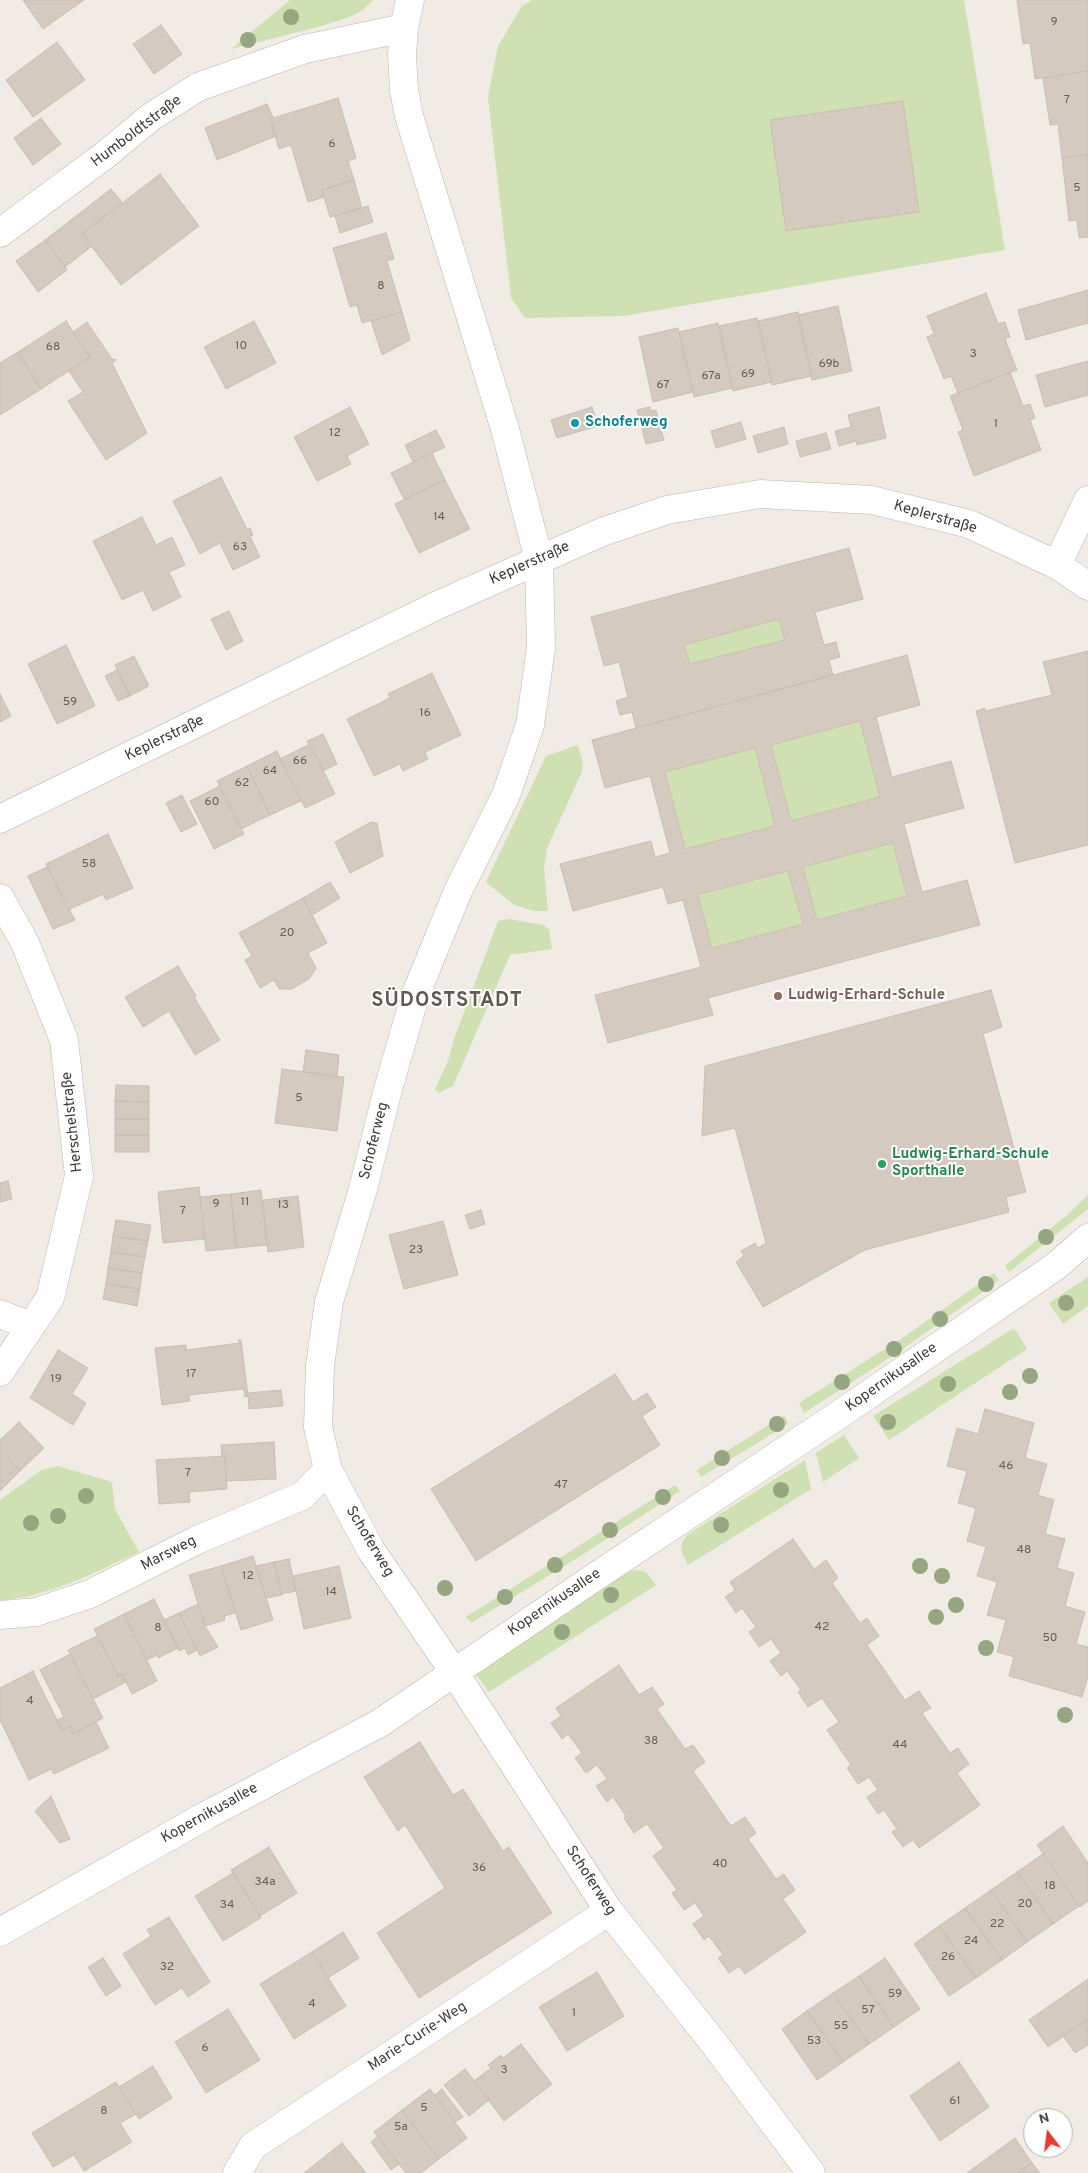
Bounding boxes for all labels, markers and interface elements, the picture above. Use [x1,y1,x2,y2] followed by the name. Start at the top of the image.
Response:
[1050,16,1058,30] house number: 9
[88,92,186,172] street label: Humboldtstraße
[1064,94,1070,108] house number: 7
[328,138,336,152] house number: 6
[1073,182,1081,196] house number: 5
[377,280,385,294] house number: 8
[235,340,247,354] house number: 10
[46,341,60,355] house number: 68
[969,348,977,362] house number: 3
[819,358,839,372] house number: 69b
[741,368,755,382] house number: 69
[701,370,721,384] house number: 67a
[656,379,670,393] house number: 67
[585,414,668,432] place label: Schoferweg
[569,417,581,429] marker: Schoferweg
[994,418,998,432] house number: 1
[329,427,341,441] house number: 12
[891,498,979,538] street label: Keplerstraße
[433,511,445,525] house number: 14
[487,538,573,590] street label: Keplerstraße
[233,541,247,555] house number: 63
[63,696,77,710] house number: 59
[419,707,431,721] house number: 16
[123,712,207,766] street label: Keplerstraße
[293,755,307,769] house number: 66
[263,765,277,779] house number: 64
[235,777,249,791] house number: 62
[205,796,219,810] house number: 60
[82,858,96,872] house number: 58
[279,927,295,941] house number: 20
[788,987,945,1005] place label: Ludwig-Erhard-Schule
[370,990,524,1014] district label: SÜDOSTSTADT
[772,990,784,1002] marker: Ludwig-Erhard-Schule
[59,1071,87,1173] street label: Herschelstraße
[295,1092,303,1106] house number: 5
[357,1100,393,1182] street label: Schoferweg
[892,1146,1049,1181] place label: Ludwig-Erhard-Schule Sporthalle
[876,1158,888,1170] marker: Ludwig-Erhard-Schule Sporthalle
[241,1196,249,1210] house number: 11
[212,1198,220,1212] house number: 9
[277,1199,289,1213] house number: 13
[180,1205,186,1219] house number: 7
[409,1244,423,1258] house number: 23
[843,1340,941,1416] street label: Kopernikusallee
[186,1368,196,1382] house number: 17
[50,1373,62,1387] house number: 19
[999,1460,1013,1474] house number: 46
[185,1467,191,1481] house number: 7
[554,1479,568,1493] house number: 47
[341,1503,397,1581] street label: Schoferweg
[138,1532,200,1576] street label: Marsweg
[1017,1544,1031,1558] house number: 48
[505,1565,605,1641] street label: Kopernikusallee
[242,1570,254,1584] house number: 12
[325,1586,337,1600] house number: 14
[815,1621,829,1635] house number: 42
[154,1622,162,1636] house number: 8
[1042,1632,1058,1646] house number: 50
[26,1695,34,1709] house number: 4
[644,1735,658,1749] house number: 38
[893,1739,907,1753] house number: 44
[158,1780,262,1848] street label: Kopernikusallee
[561,1843,619,1919] street label: Schoferweg
[712,1858,728,1872] house number: 40
[472,1862,486,1876] house number: 36
[255,1876,275,1890] house number: 34a
[1044,1880,1056,1894] house number: 18
[1017,1898,1033,1912] house number: 20
[220,1899,234,1913] house number: 34
[990,1918,1004,1932] house number: 22
[964,1935,978,1949] house number: 24
[941,1951,955,1965] house number: 26
[160,1961,174,1975] house number: 32
[888,1988,902,2002] house number: 59
[308,1998,316,2012] house number: 4
[365,1998,471,2076] street label: Marie-Curie-Weg
[861,2004,875,2018] house number: 57
[572,2007,576,2021] house number: 1
[834,2020,848,2034] house number: 55
[807,2035,821,2049] house number: 53
[201,2042,209,2056] house number: 6
[500,2064,508,2078] house number: 3
[949,2095,961,2109] house number: 61
[420,2102,428,2116] house number: 5
[100,2105,108,2119] house number: 8
[1023,2108,1073,2158] north arrow
[1037,2109,1051,2129] text: N
[394,2121,408,2135] house number: 5a

